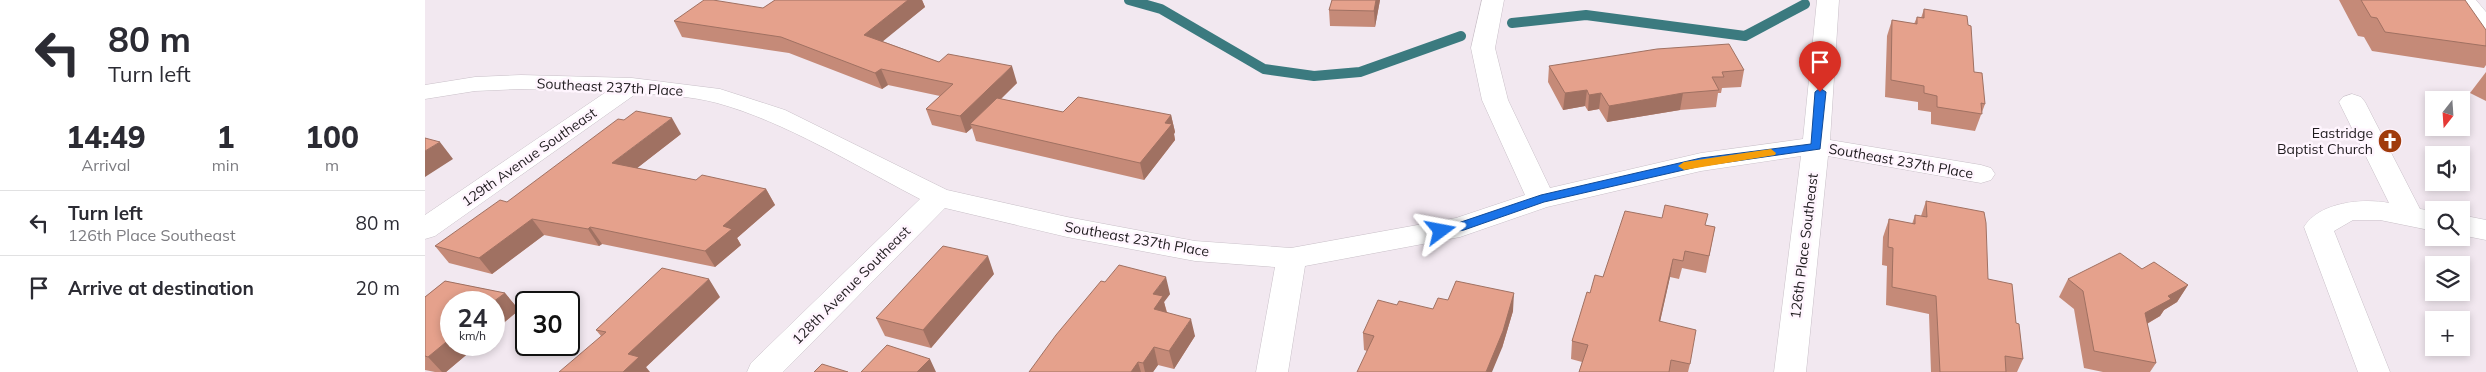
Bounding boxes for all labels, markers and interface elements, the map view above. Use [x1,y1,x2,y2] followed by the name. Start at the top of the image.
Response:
[108,17,191,61] text: 80 m
[25,20,90,85] icon: left
[1799,41,1841,92] pin
[1806,48,1834,76] icon: arrive
[108,60,191,88] text: Turn left
[536,74,684,100] street label: Southeast 237th Place
[2425,91,2470,136] north arrow
[2425,91,2470,356] map controls
[458,104,600,210] street label: 129th Avenue Southeast
[66,118,146,156] text: 14:49
[216,118,234,156] text: 1
[305,118,359,156] text: 100
[2277,124,2373,158] place label: Eastridge Baptist Church
[2377,128,2403,154] church icon: Eastridge Baptist Church
[1827,139,1975,183] street label: Southeast 237th Place
[2425,146,2470,191] button: sound
[81,155,130,175] text: Arrival
[212,155,239,175] text: min
[325,155,339,175] text: m
[1786,172,1822,320] street label: 126th Place Southeast
[68,201,143,225] text: Turn left
[2425,201,2470,246] button: search
[1414,204,1466,256] position arrow
[25,209,53,237] icon: left
[356,211,400,235] text: 80 m
[1063,217,1211,261] street label: Southeast 237th Place
[788,222,914,348] street label: 128th Avenue Southeast
[68,225,236,245] text: 126th Place Southeast
[2425,256,2470,301] button: layers
[25,274,53,302] icon: arrive
[68,276,254,300] text: Arrive at destination
[356,276,400,300] text: 20 m
[515,291,580,356] speed limit sign: 30
[457,302,488,333] text: 24
[2425,311,2470,356] button: +
[459,328,486,343] text: km/h

